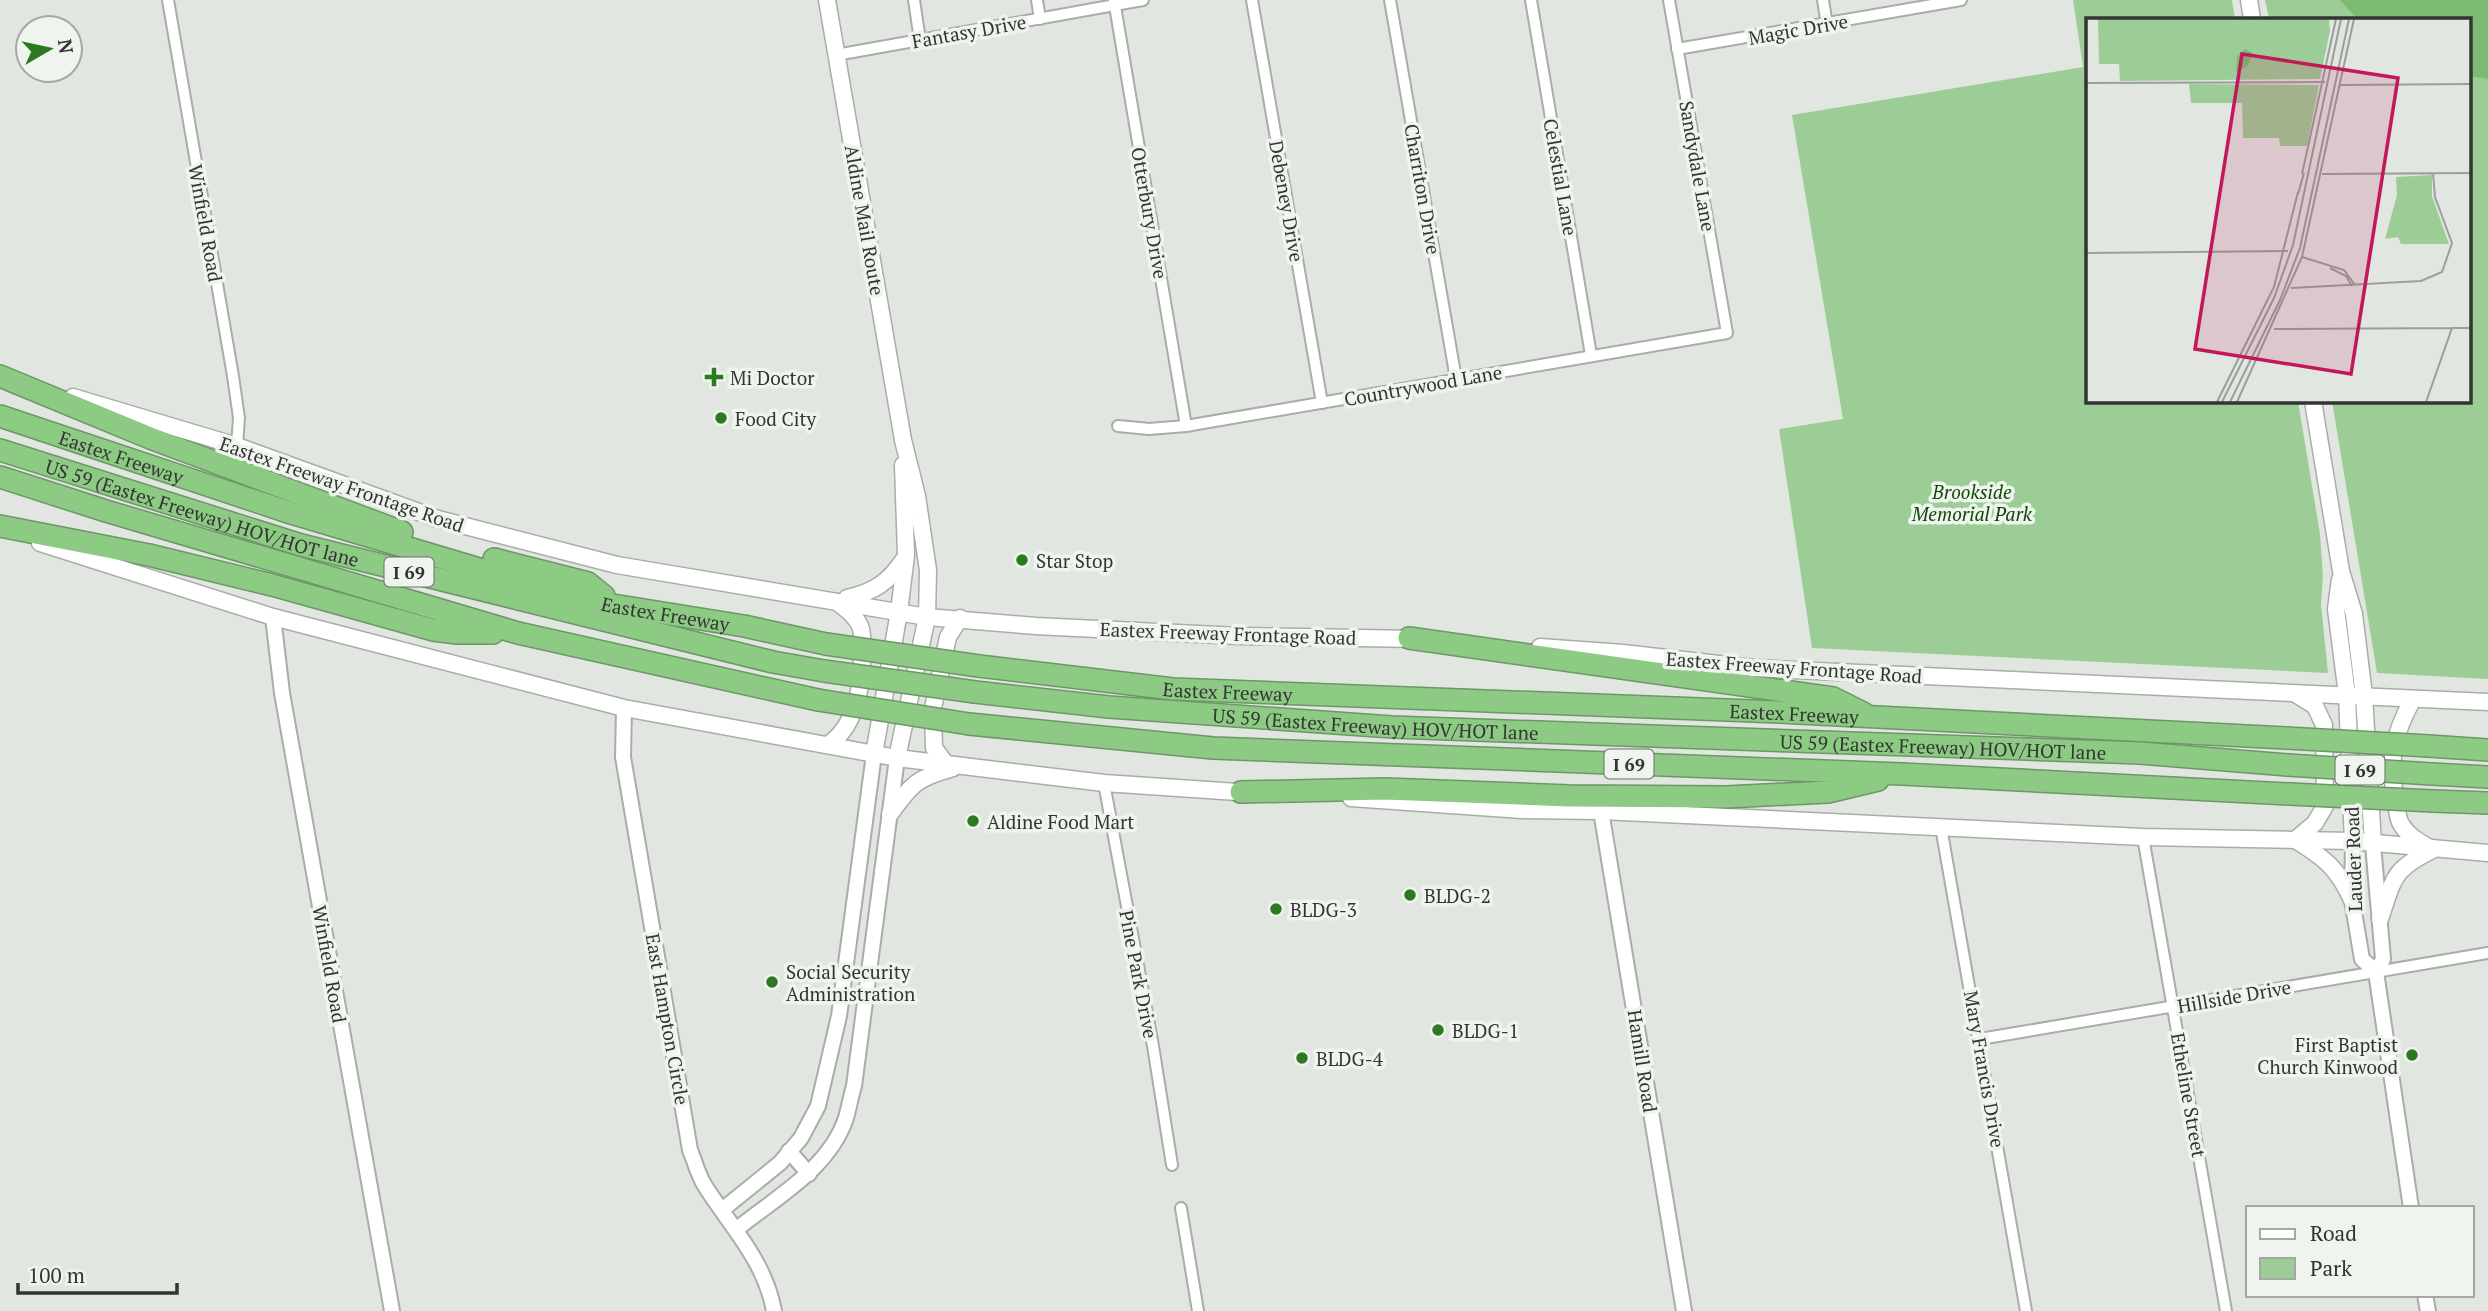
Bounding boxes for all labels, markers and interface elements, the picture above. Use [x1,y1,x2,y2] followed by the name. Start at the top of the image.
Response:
[1746,8,1850,50] street label: Magic Drive
[910,9,1028,53] street label: Fantasy Drive
[14,14,84,84] north arrow
[2086,18,2470,402] inset map
[53,37,80,56] text: N
[1674,99,1722,233] street label: Sandydale Lane
[1538,117,1584,237] street label: Celestial Lane
[1399,122,1447,256] street label: Charriton Drive
[1264,138,1310,264] street label: Debeney Drive
[839,143,891,297] street label: Aldine Mail Route
[1126,145,1174,281] street label: Otterbury Drive
[183,162,229,284] street label: Winfield Road
[1342,359,1504,411] street label: Countrywood Lane
[730,365,815,390] place label: Mi Doctor
[704,367,724,387] marker: Mi Doctor
[735,406,816,431] place label: Food City
[713,410,729,426] marker: Food City
[56,424,187,489] street label: Eastex Freeway
[217,430,468,538] street label: Eastex Freeway Frontage Road
[43,453,362,571] street label: US 59 (Eastex Freeway) HOV/HOT lane
[1911,479,2033,526] park label: Brookside Memorial Park
[1036,548,1113,573] place label: Star Stop
[1014,552,1030,568] marker: Star Stop
[384,558,434,586] road number: I 69
[599,590,732,636] street label: Eastex Freeway
[1099,616,1357,650] street label: Eastex Freeway Frontage Road
[1665,646,1923,688] street label: Eastex Freeway Frontage Road
[1161,675,1293,706] street label: Eastex Freeway
[1729,698,1860,729] street label: Eastex Freeway
[1212,702,1539,745] street label: US 59 (Eastex Freeway) HOV/HOT lane
[1780,728,2107,764] street label: US 59 (Eastex Freeway) HOV/HOT lane
[1604,750,1654,778] road number: I 69
[2336,756,2384,784] road number: I 69
[2339,805,2367,912] street label: Lauder Road
[987,809,1134,834] place label: Aldine Food Mart
[965,813,981,829] marker: Aldine Food Mart
[1424,883,1491,908] place label: BLDG-2
[1402,887,1418,903] marker: BLDG-2
[1290,897,1357,922] place label: BLDG-3
[1268,901,1284,917] marker: BLDG-3
[307,903,353,1025] street label: Winfield Road
[1114,908,1164,1040] street label: Pine Park Drive
[641,931,695,1107] street label: East Hampton Circle
[786,959,915,1006] place label: Social Security Administration
[764,974,780,990] marker: Social Security Administration
[2175,974,2293,1018] street label: Hillside Drive
[1959,988,2011,1150] street label: Mary Francis Drive
[1623,1008,1664,1115] street label: Hamill Road
[1452,1018,1519,1043] place label: BLDG-1
[1430,1022,1446,1038] marker: BLDG-1
[2166,1031,2212,1159] street label: Etheline Street
[2257,1032,2398,1079] place label: First Baptist Church Kinwood
[1316,1046,1384,1071] place label: BLDG-4
[2404,1047,2420,1063] marker: First Baptist Church Kinwood
[1294,1050,1310,1066] marker: BLDG-4
[2246,1206,2474,1297] legend
[2310,1219,2357,1247] text: Road
[18,1252,177,1296] scale bar
[2310,1254,2352,1282] text: Park
[28,1261,85,1289] text: 100 m

